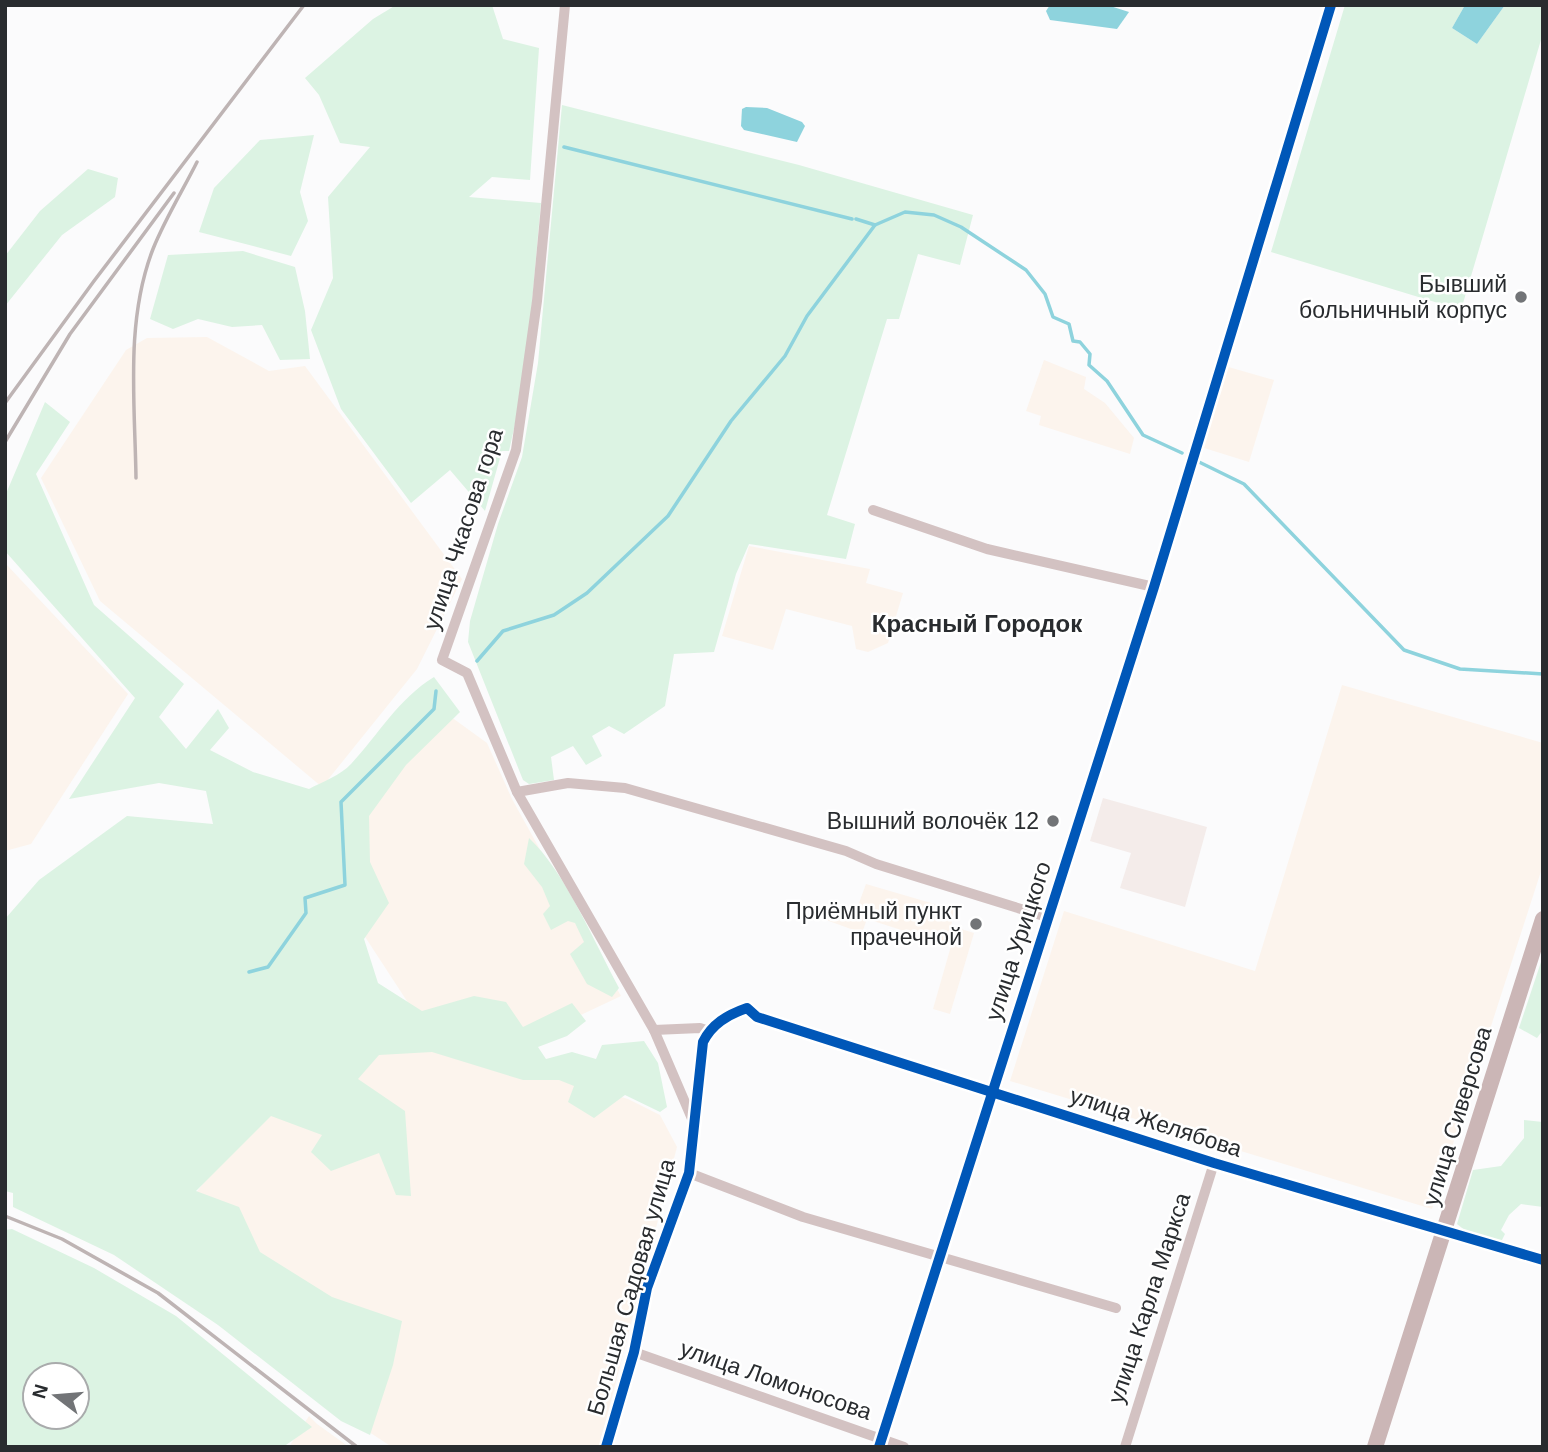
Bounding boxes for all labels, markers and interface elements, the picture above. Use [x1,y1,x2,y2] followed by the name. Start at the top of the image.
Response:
[1299,271,1507,323] place label: Бывший больничный корпус
[1513,289,1529,305] marker: Бывший больничный корпус
[418,425,508,633] street label: улица Чкасова гора
[872,610,1083,637] district label: Красный Городок
[827,808,1039,834] place label: Вышний волочёк 12
[1045,813,1061,829] marker: Вышний волочёк 12
[980,858,1056,1024] street label: улица Урицкого
[785,898,962,950] place label: Приёмный пункт прачечной
[968,916,984,932] marker: Приёмный пункт прачечной
[1417,1023,1497,1209] street label: улица Сиверсова
[1067,1082,1245,1162] street label: улица Желябова
[582,1156,680,1418] street label: Большая Садовая улица
[1103,1189,1195,1407] street label: улица Карла Маркса
[677,1335,875,1425] street label: улица Ломоносова
[21,1361,91,1431] north arrow
[28,1382,52,1401] text: N

